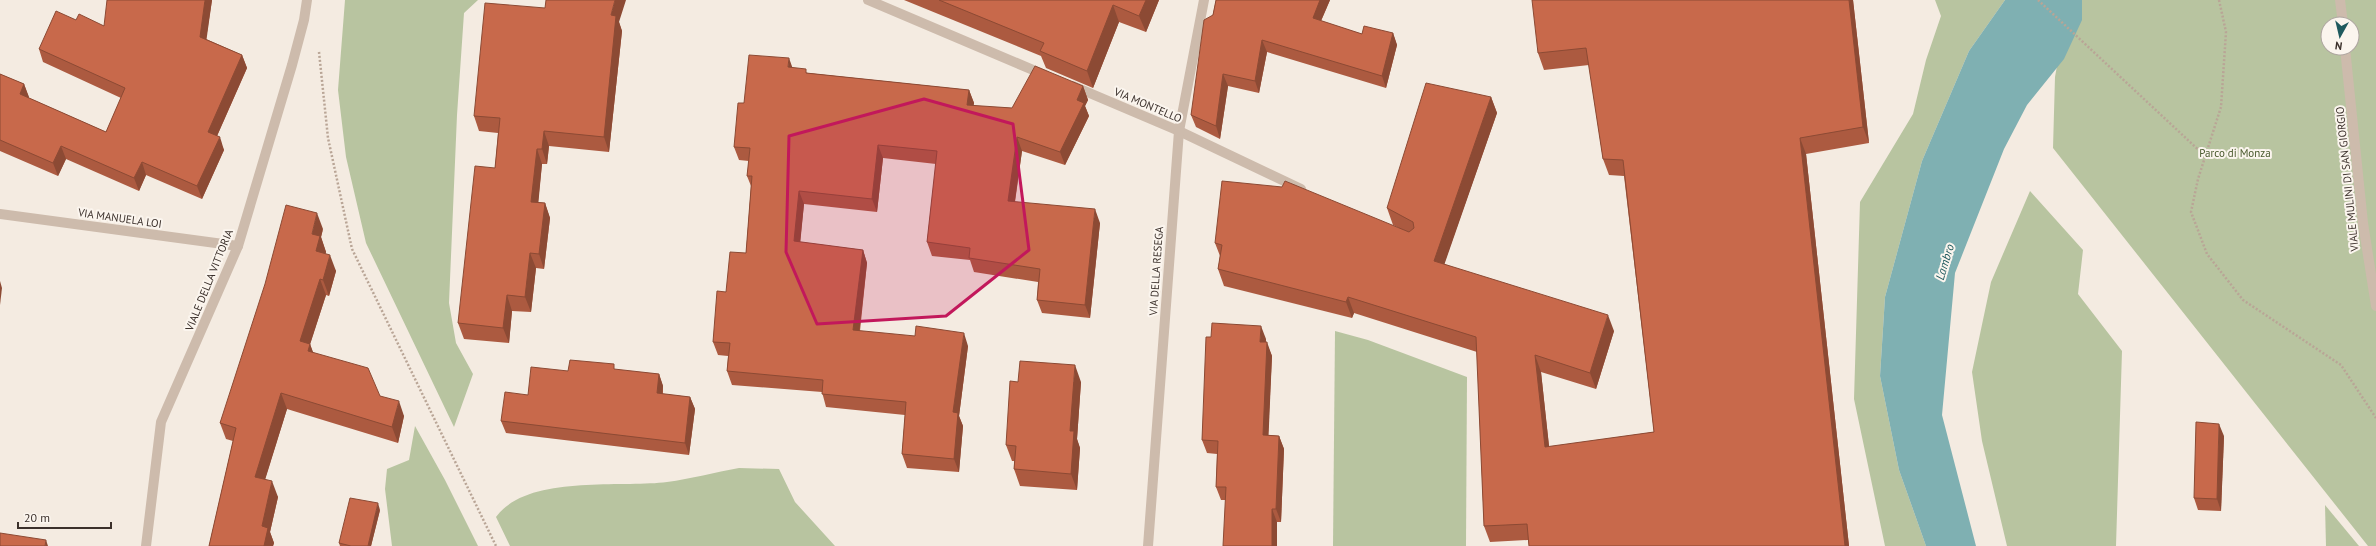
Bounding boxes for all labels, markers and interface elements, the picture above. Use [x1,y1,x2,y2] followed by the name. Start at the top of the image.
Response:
[2320,16,2360,56] north arrow
[2334,38,2343,53] text: N
[1111,84,1184,126] street label: VIA MONTELLO
[2332,106,2362,253] street label: VIALE MULINI DI SAN GIORGIO
[2199,146,2271,160] park label: Parco di Monza
[76,205,163,231] street label: VIA MANUELA LOI
[1146,225,1166,317] street label: VIA DELLA RESEGA
[182,227,236,334] street label: VIALE DELLA VITTORIA
[1932,242,1957,282] water label: Lambro
[18,504,111,530] scale bar
[24,510,50,525] text: 20 m

